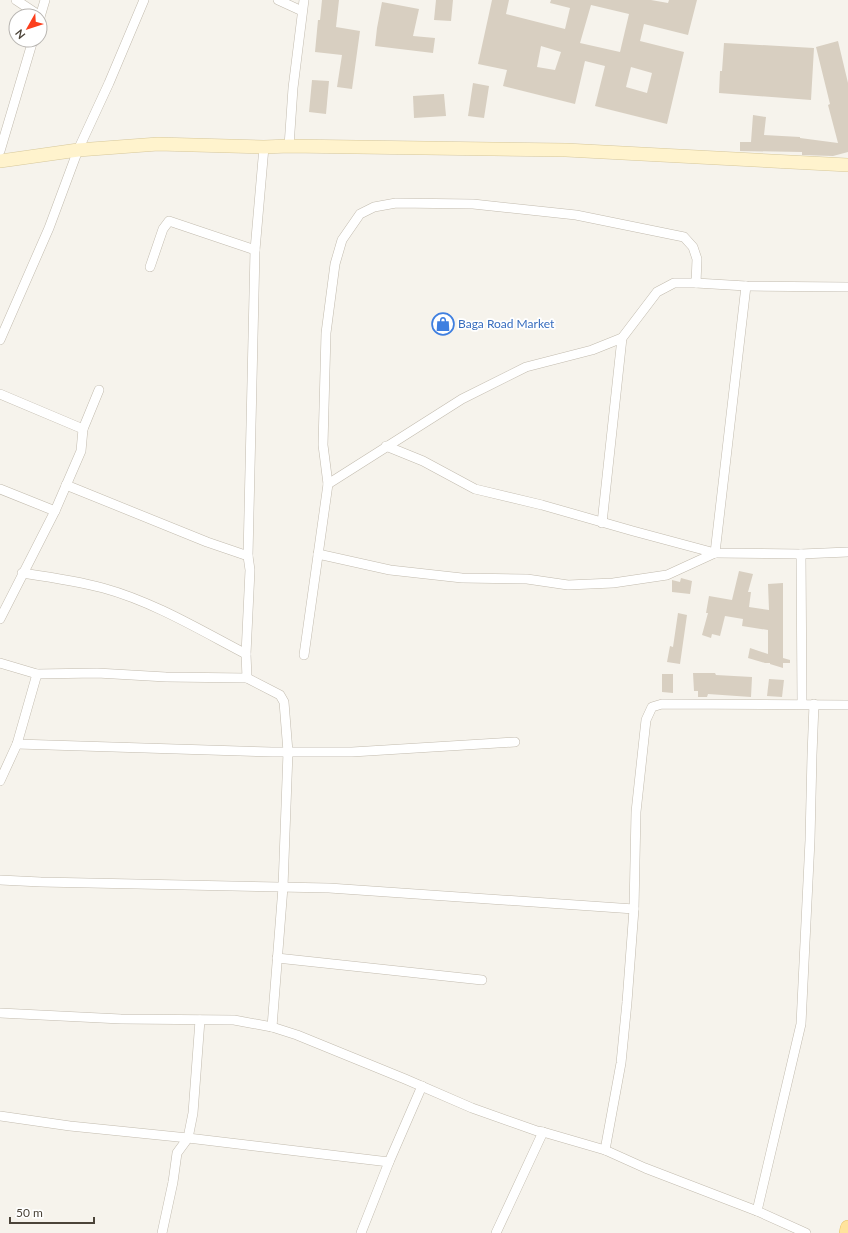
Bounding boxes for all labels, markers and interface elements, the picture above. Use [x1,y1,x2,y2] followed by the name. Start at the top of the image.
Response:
[8,8,48,48] north arrow
[12,27,28,42] text: N
[430,311,456,337] shop icon: Baga Road Market
[458,316,555,331] place label: Baga Road Market
[10,1199,94,1225] scale bar
[16,1205,43,1220] text: 50 m

